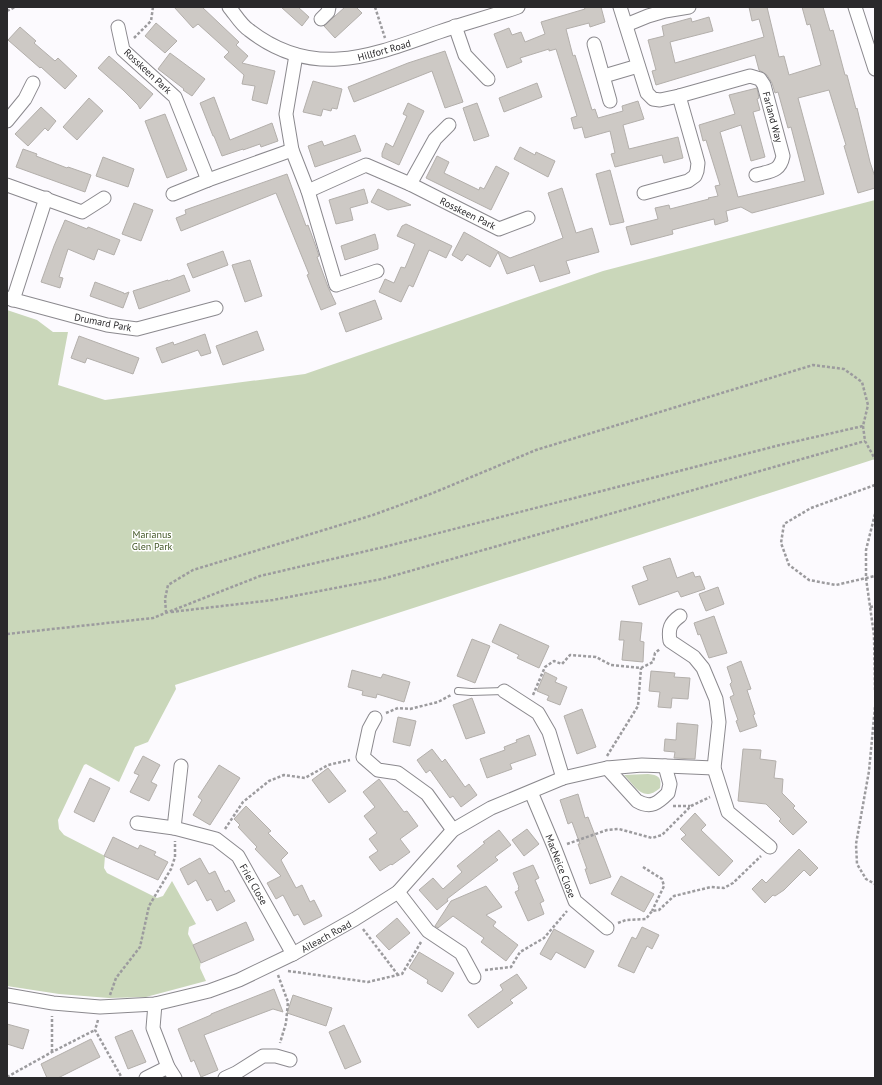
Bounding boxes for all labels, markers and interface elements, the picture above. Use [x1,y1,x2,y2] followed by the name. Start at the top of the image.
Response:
[356,37,412,64] street label: Hillfort Road
[121,46,174,97] street label: Rosskeen Park
[759,90,786,144] street label: Farland Way
[438,194,498,233] street label: Rosskeen Park
[73,311,133,334] street label: Drumard Park
[132,528,173,553] park label: Marianus Glen Park
[542,832,579,900] street label: MacNeice Close
[237,861,270,907] street label: Friel Close
[299,917,354,956] street label: Aileach Road

